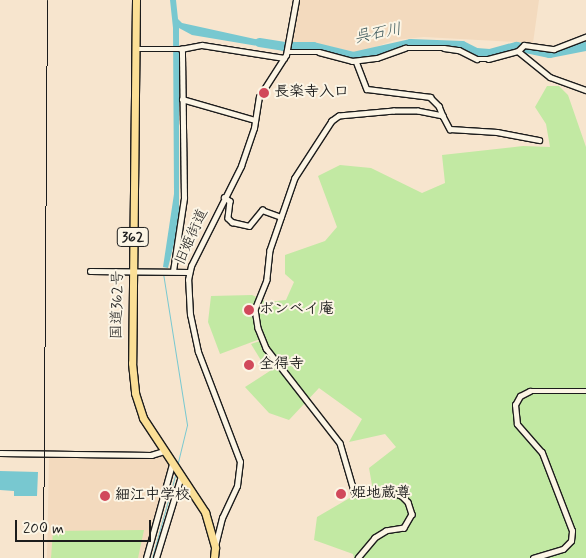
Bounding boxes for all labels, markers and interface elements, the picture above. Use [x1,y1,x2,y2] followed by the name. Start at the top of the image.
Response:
[353,20,403,48] water label: 呉石川
[274,84,349,102] place label: 長楽寺入口
[258,87,270,99] marker: 長楽寺入口
[172,206,212,268] street label: 旧姫街道
[117,226,149,248] road number: 362
[108,270,128,340] street label: 国道362号
[259,301,334,319] place label: ボンベイ庵
[243,304,255,316] marker: ボンベイ庵
[259,356,304,374] place label: 全得寺
[243,359,255,371] marker: 全得寺
[351,485,411,503] place label: 姫地蔵尊
[115,487,190,505] place label: 細江中学校
[335,488,347,500] marker: 姫地蔵尊
[99,490,111,502] marker: 細江中学校
[18,510,154,542] scale bar
[23,519,64,539] text: 200 m

